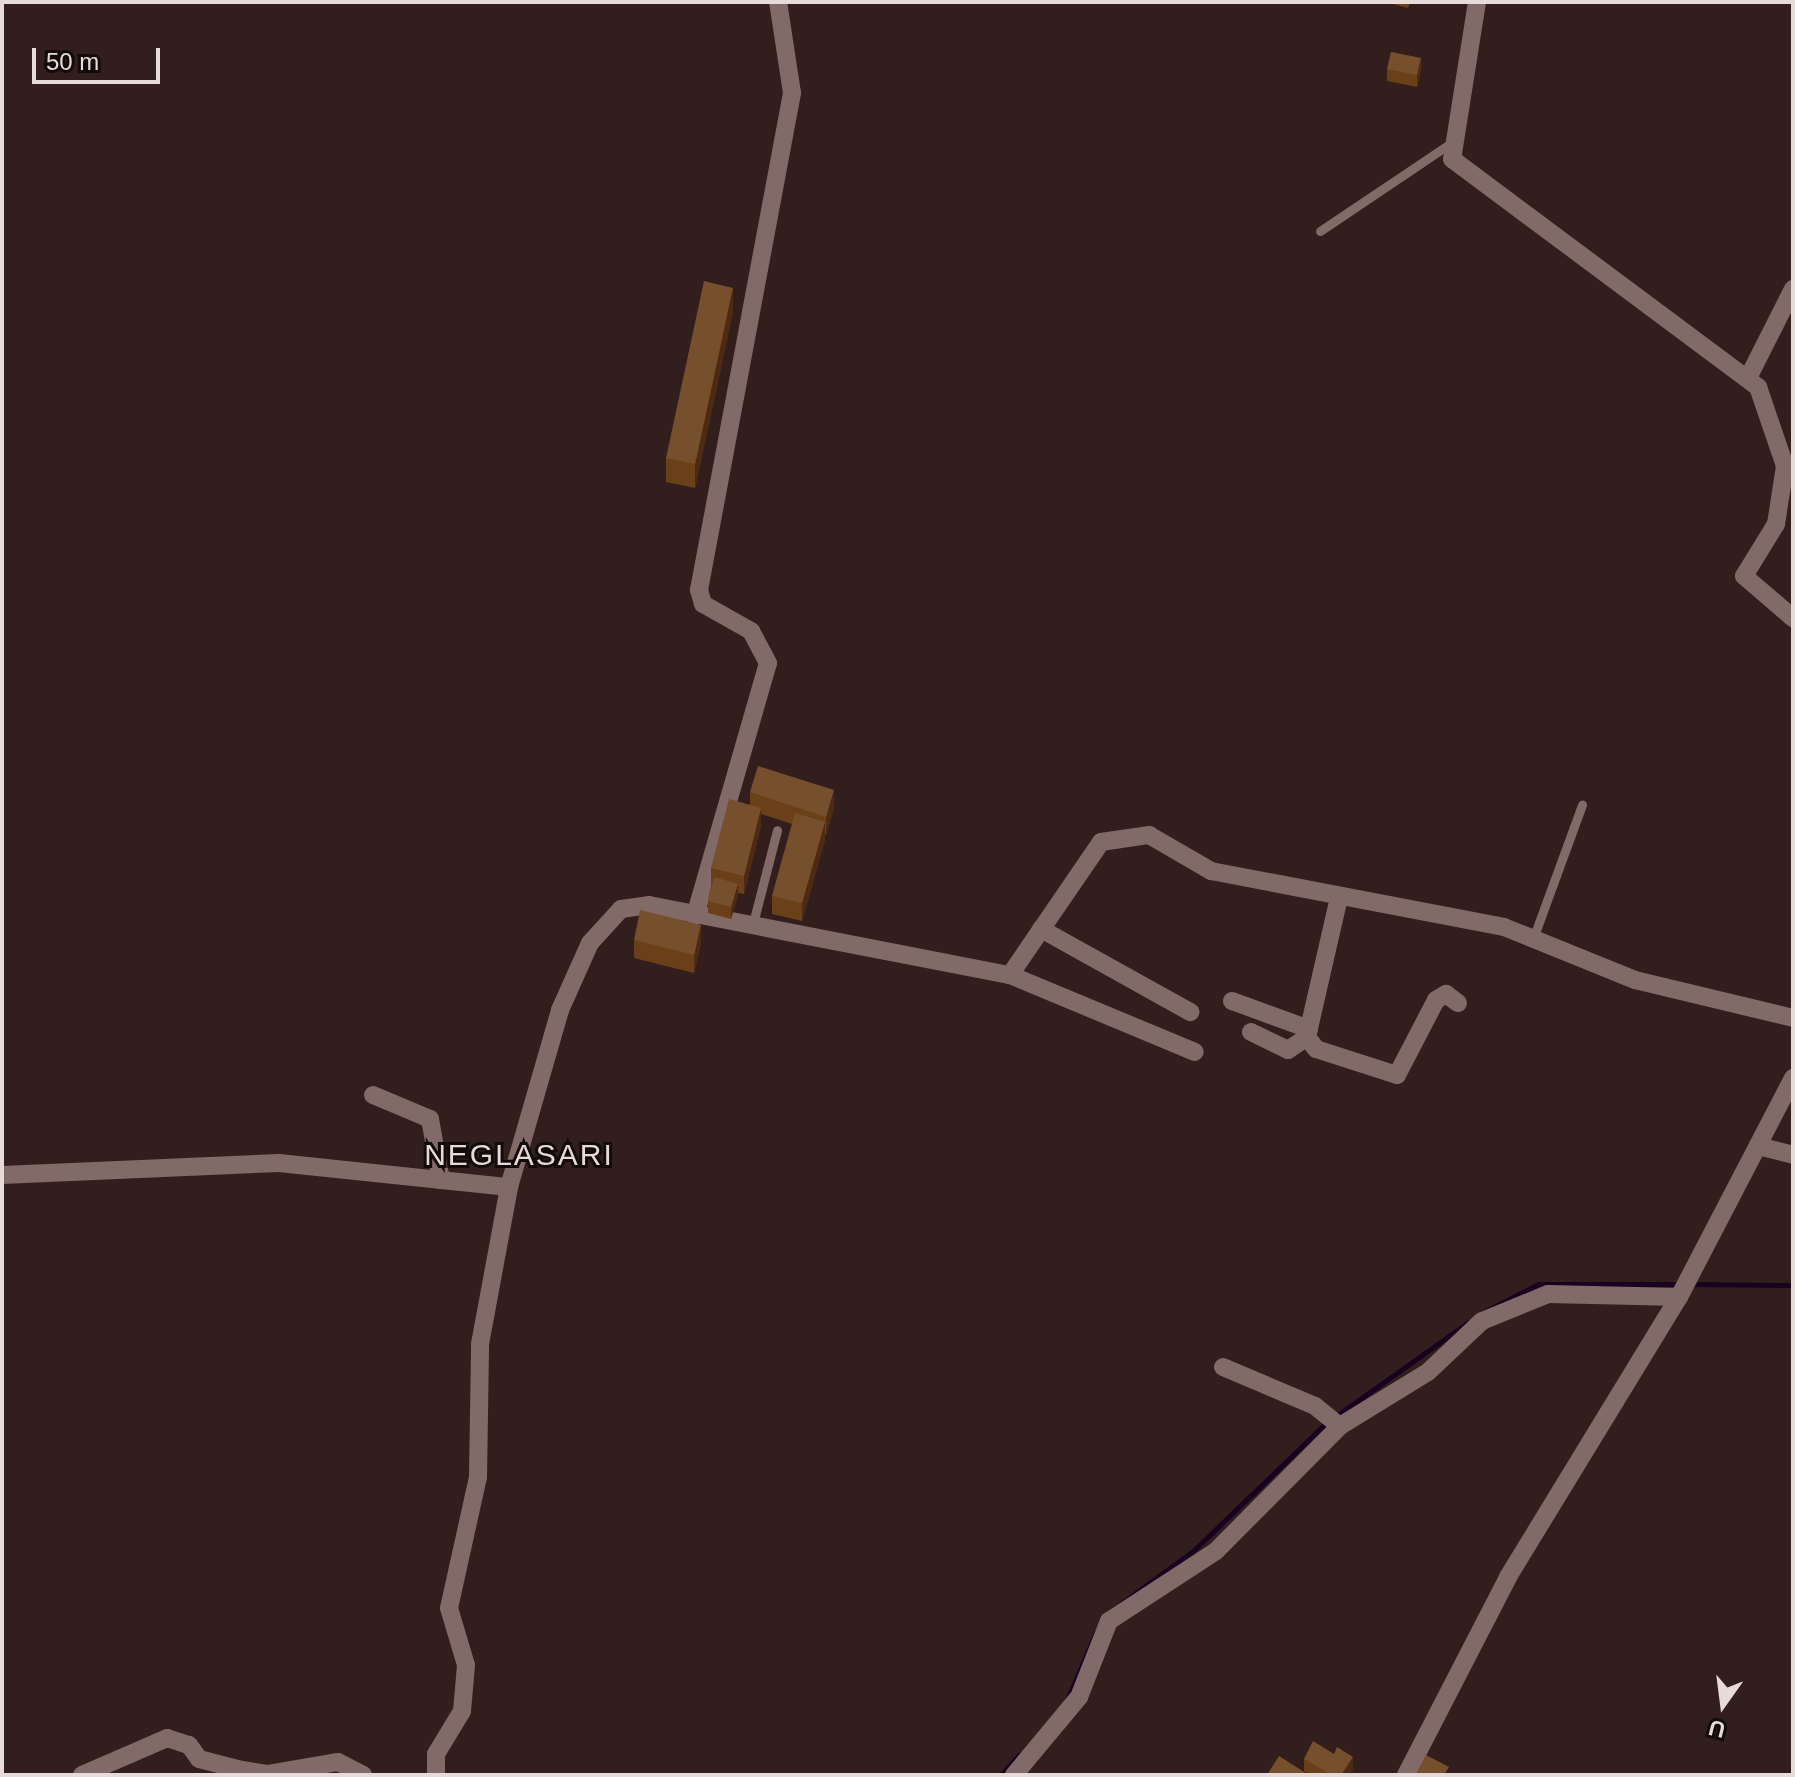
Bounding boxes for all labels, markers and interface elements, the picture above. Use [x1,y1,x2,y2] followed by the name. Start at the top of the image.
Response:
[36,32,164,82] scale bar
[46,48,99,75] text: 50 m
[424,1137,614,1173] district label: NEGLASARI
[1683,1665,1763,1745] north arrow
[1706,1715,1728,1743] text: U

